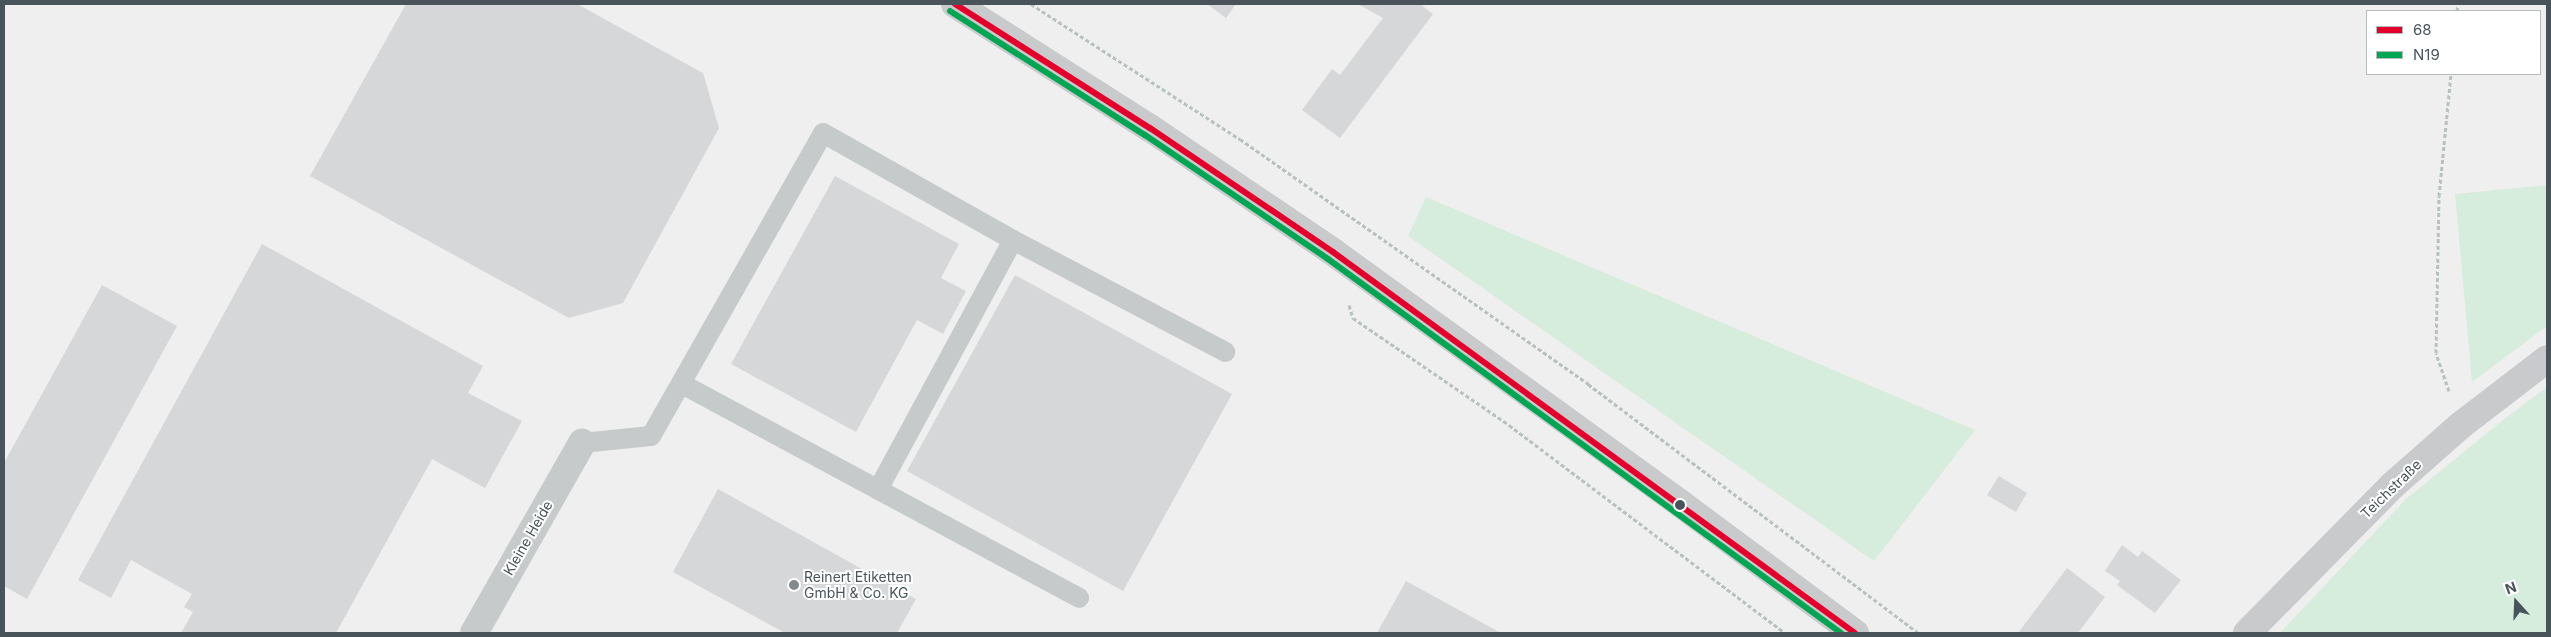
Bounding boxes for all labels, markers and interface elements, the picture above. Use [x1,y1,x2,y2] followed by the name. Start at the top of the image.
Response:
[2366,10,2541,75] legend
[2413,20,2432,39] text: 68
[2413,45,2440,64] text: N19
[2357,456,2425,522] street label: Teichstraße
[500,498,556,578] street label: Kleine Heide
[1675,500,1685,510] unlabelled marker
[804,569,912,602] place label: Reinert Etiketten GmbH & Co. KG
[2491,577,2541,627] north arrow
[2503,578,2519,597] text: N
[788,579,800,591] marker: Reinert Etiketten GmbH & Co. KG

